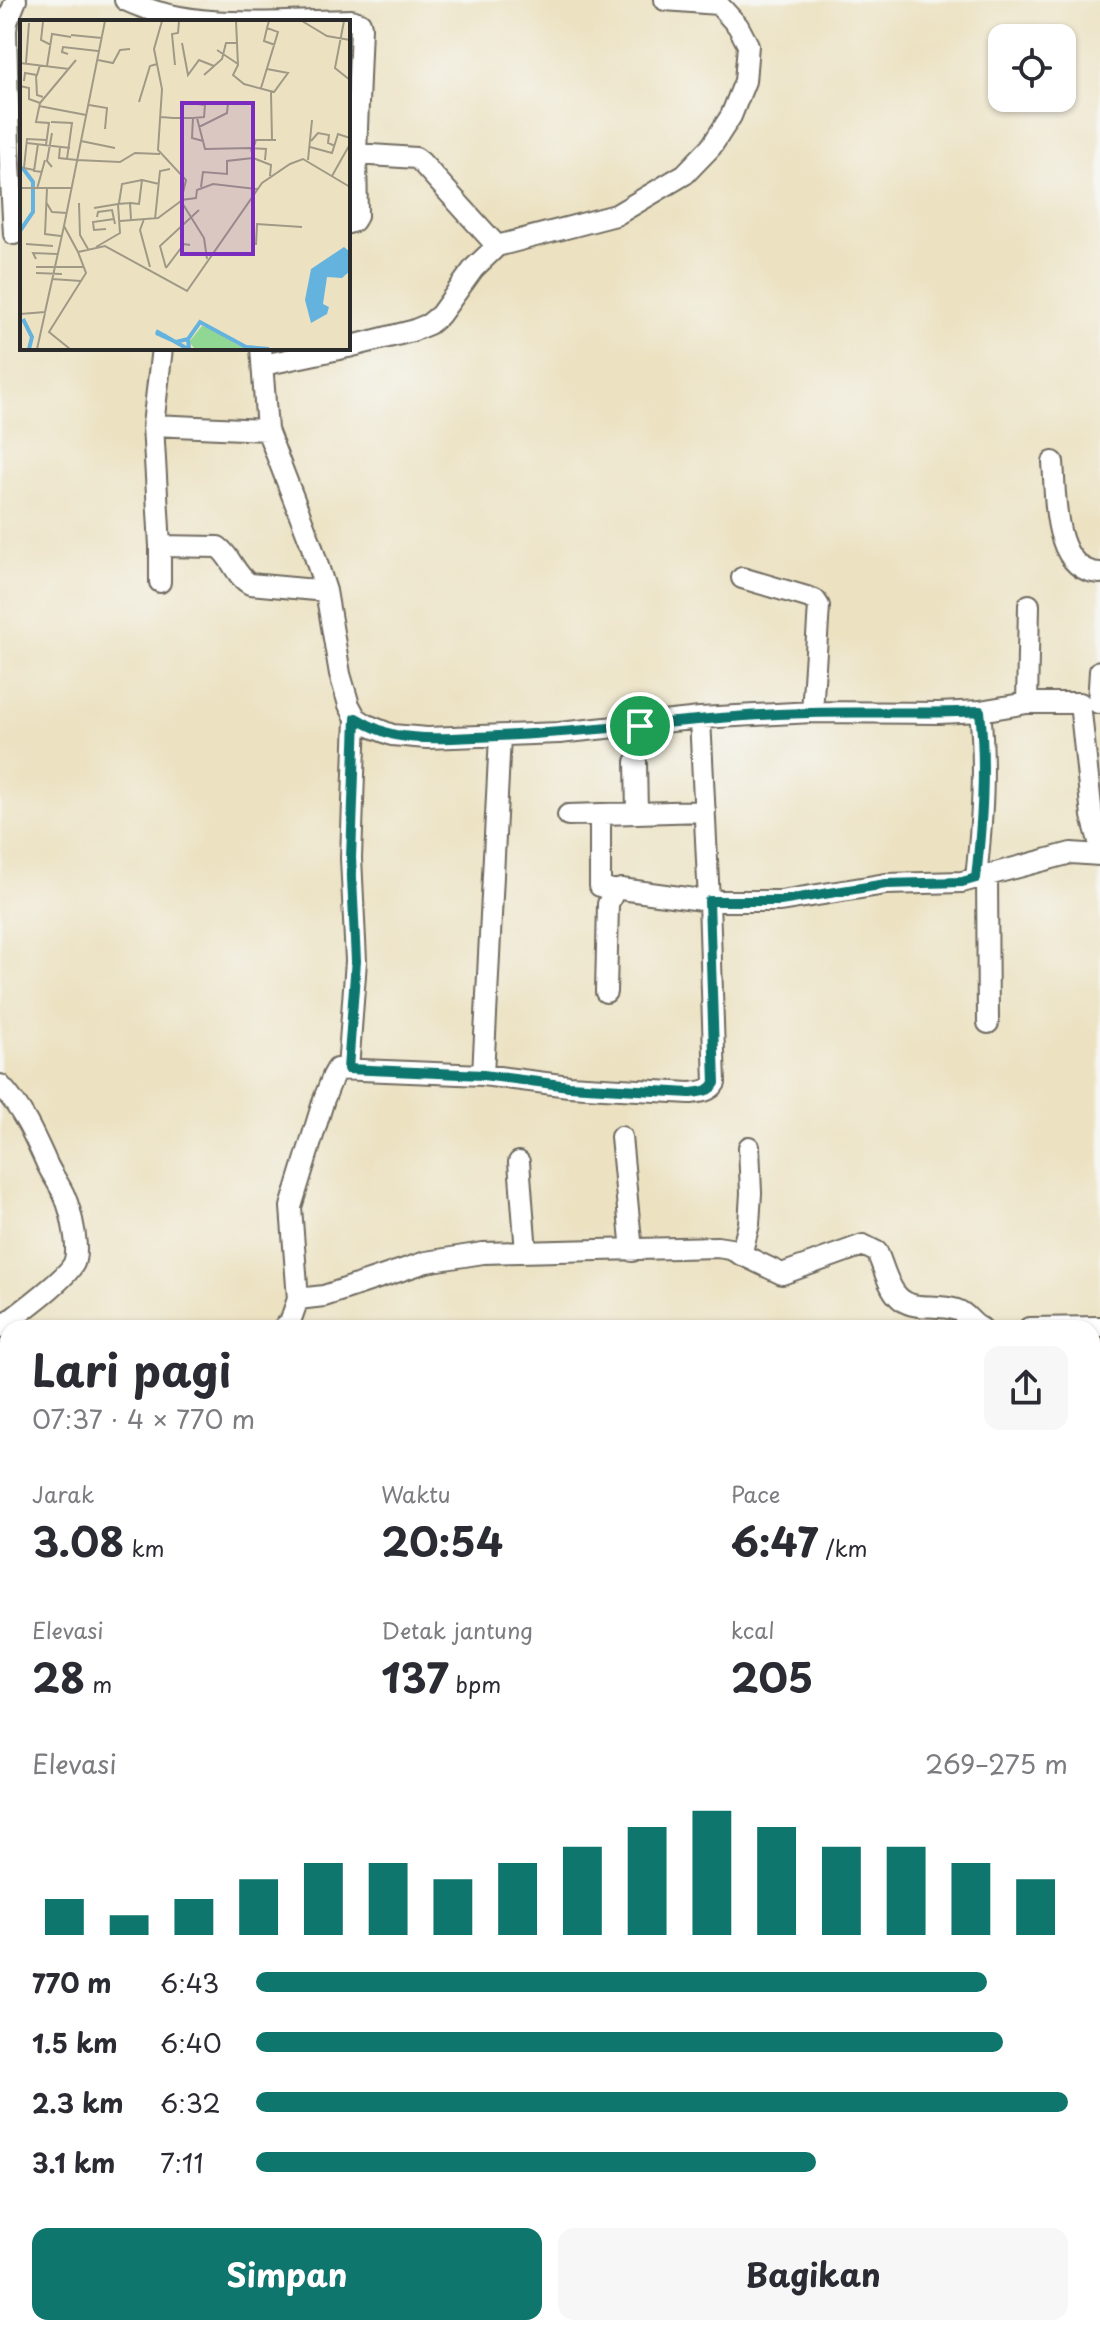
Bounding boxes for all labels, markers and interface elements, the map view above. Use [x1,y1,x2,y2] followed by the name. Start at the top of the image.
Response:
[20,20,350,350] inset map
[988,24,1076,112] map controls
[988,24,1076,112] button: locate
[606,692,674,760] pin
[618,704,662,748] icon: arrive
[32,1336,232,1402] text: Lari pagi
[984,1346,1068,1430] button: share
[32,1399,255,1438] text: 07:37 · 4 × 770 m
[32,1477,94,1510] text: Jarak
[381,1477,451,1510] text: Waktu
[731,1477,780,1510] text: Pace
[32,1510,124,1571] text: 3.08
[381,1510,503,1571] text: 20:54
[731,1510,818,1571] text: 6:47
[124,1531,165,1564] text: km
[818,1531,868,1564] text: /km
[32,1613,104,1646] text: Elevasi
[381,1613,533,1646] text: Detak jantung
[731,1613,775,1646] text: kcal
[32,1646,85,1707] text: 28
[381,1646,448,1707] text: 137
[731,1646,813,1707] text: 205
[85,1667,112,1700] text: m
[448,1667,501,1700] text: bpm
[32,1744,117,1783] text: Elevasi
[925,1744,1068,1783] text: 269–275 m
[32,1963,112,2002] text: 770 m
[160,1963,219,2002] text: 6:43
[32,2023,118,2062] text: 1.5 km
[160,2023,222,2062] text: 6:40
[32,2083,124,2122] text: 2.3 km
[160,2083,221,2122] text: 6:32
[32,2143,115,2182] text: 3.1 km
[160,2143,204,2182] text: 7:11
[32,2228,542,2320] button: Simpan
[558,2228,1068,2320] button: Bagikan

